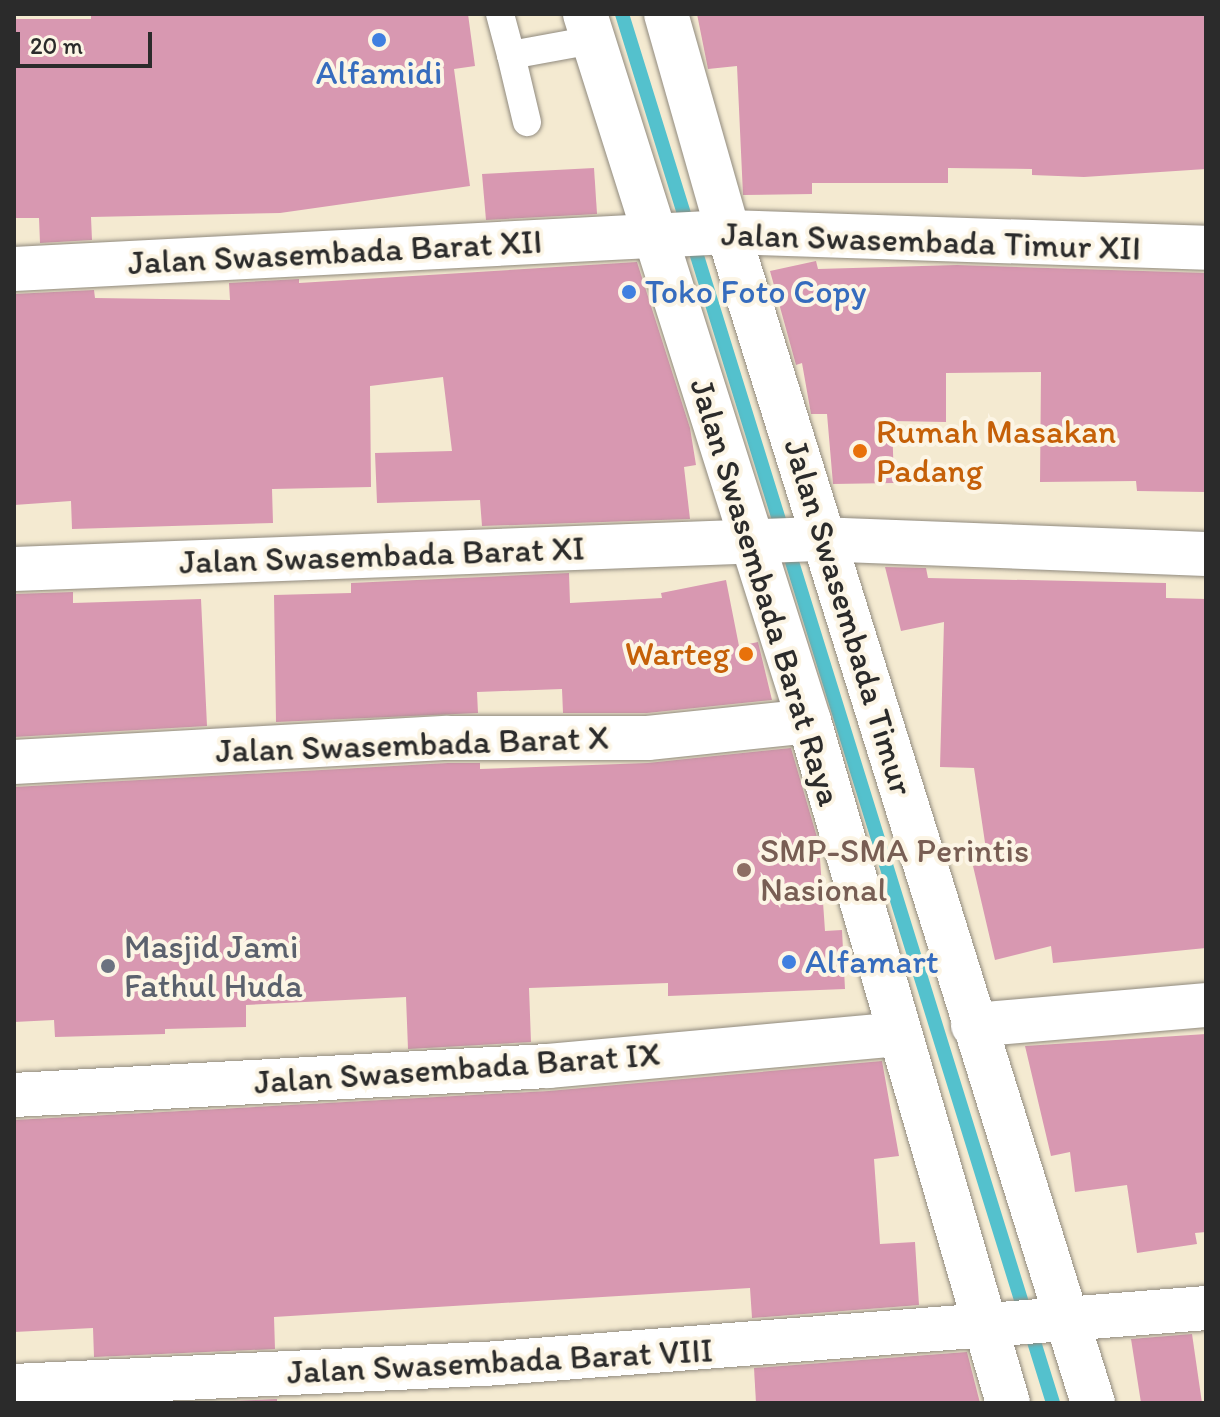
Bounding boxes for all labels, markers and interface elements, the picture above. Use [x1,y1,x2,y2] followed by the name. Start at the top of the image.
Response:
[20,16,156,66] scale bar
[30,31,83,60] text: 20 m
[370,31,388,49] marker: Alfamidi
[316,53,442,93] place label: Alfamidi
[719,213,1143,269] street label: Jalan Swasembada Timur XII
[125,221,545,283] street label: Jalan Swasembada Barat XII
[645,272,865,312] place label: Toko Foto Copy
[620,283,638,301] marker: Toko Foto Copy
[681,373,851,811] street label: Jalan Swasembada Barat Raya
[876,411,1116,490] place label: Rumah Masakan Padang
[775,433,923,801] street label: Jalan Swasembada Timur
[851,442,869,460] marker: Rumah Masakan Padang
[177,527,587,583] street label: Jalan Swasembada Barat XI
[625,634,730,674] place label: Warteg
[737,645,755,663] marker: Warteg
[213,717,611,771] street label: Jalan Swasembada Barat X
[760,830,1028,910] place label: SMP-SMA Perintis Nasional
[735,861,753,879] marker: SMP-SMA Perintis Nasional
[124,926,302,1006] place label: Masjid Jami Fathul Huda
[805,942,938,982] place label: Alfamart
[780,953,798,971] marker: Alfamart
[99,957,117,975] marker: Masjid Jami Fathul Huda
[252,1033,662,1103] street label: Jalan Swasembada Barat IX
[285,1329,715,1393] street label: Jalan Swasembada Barat VIII

